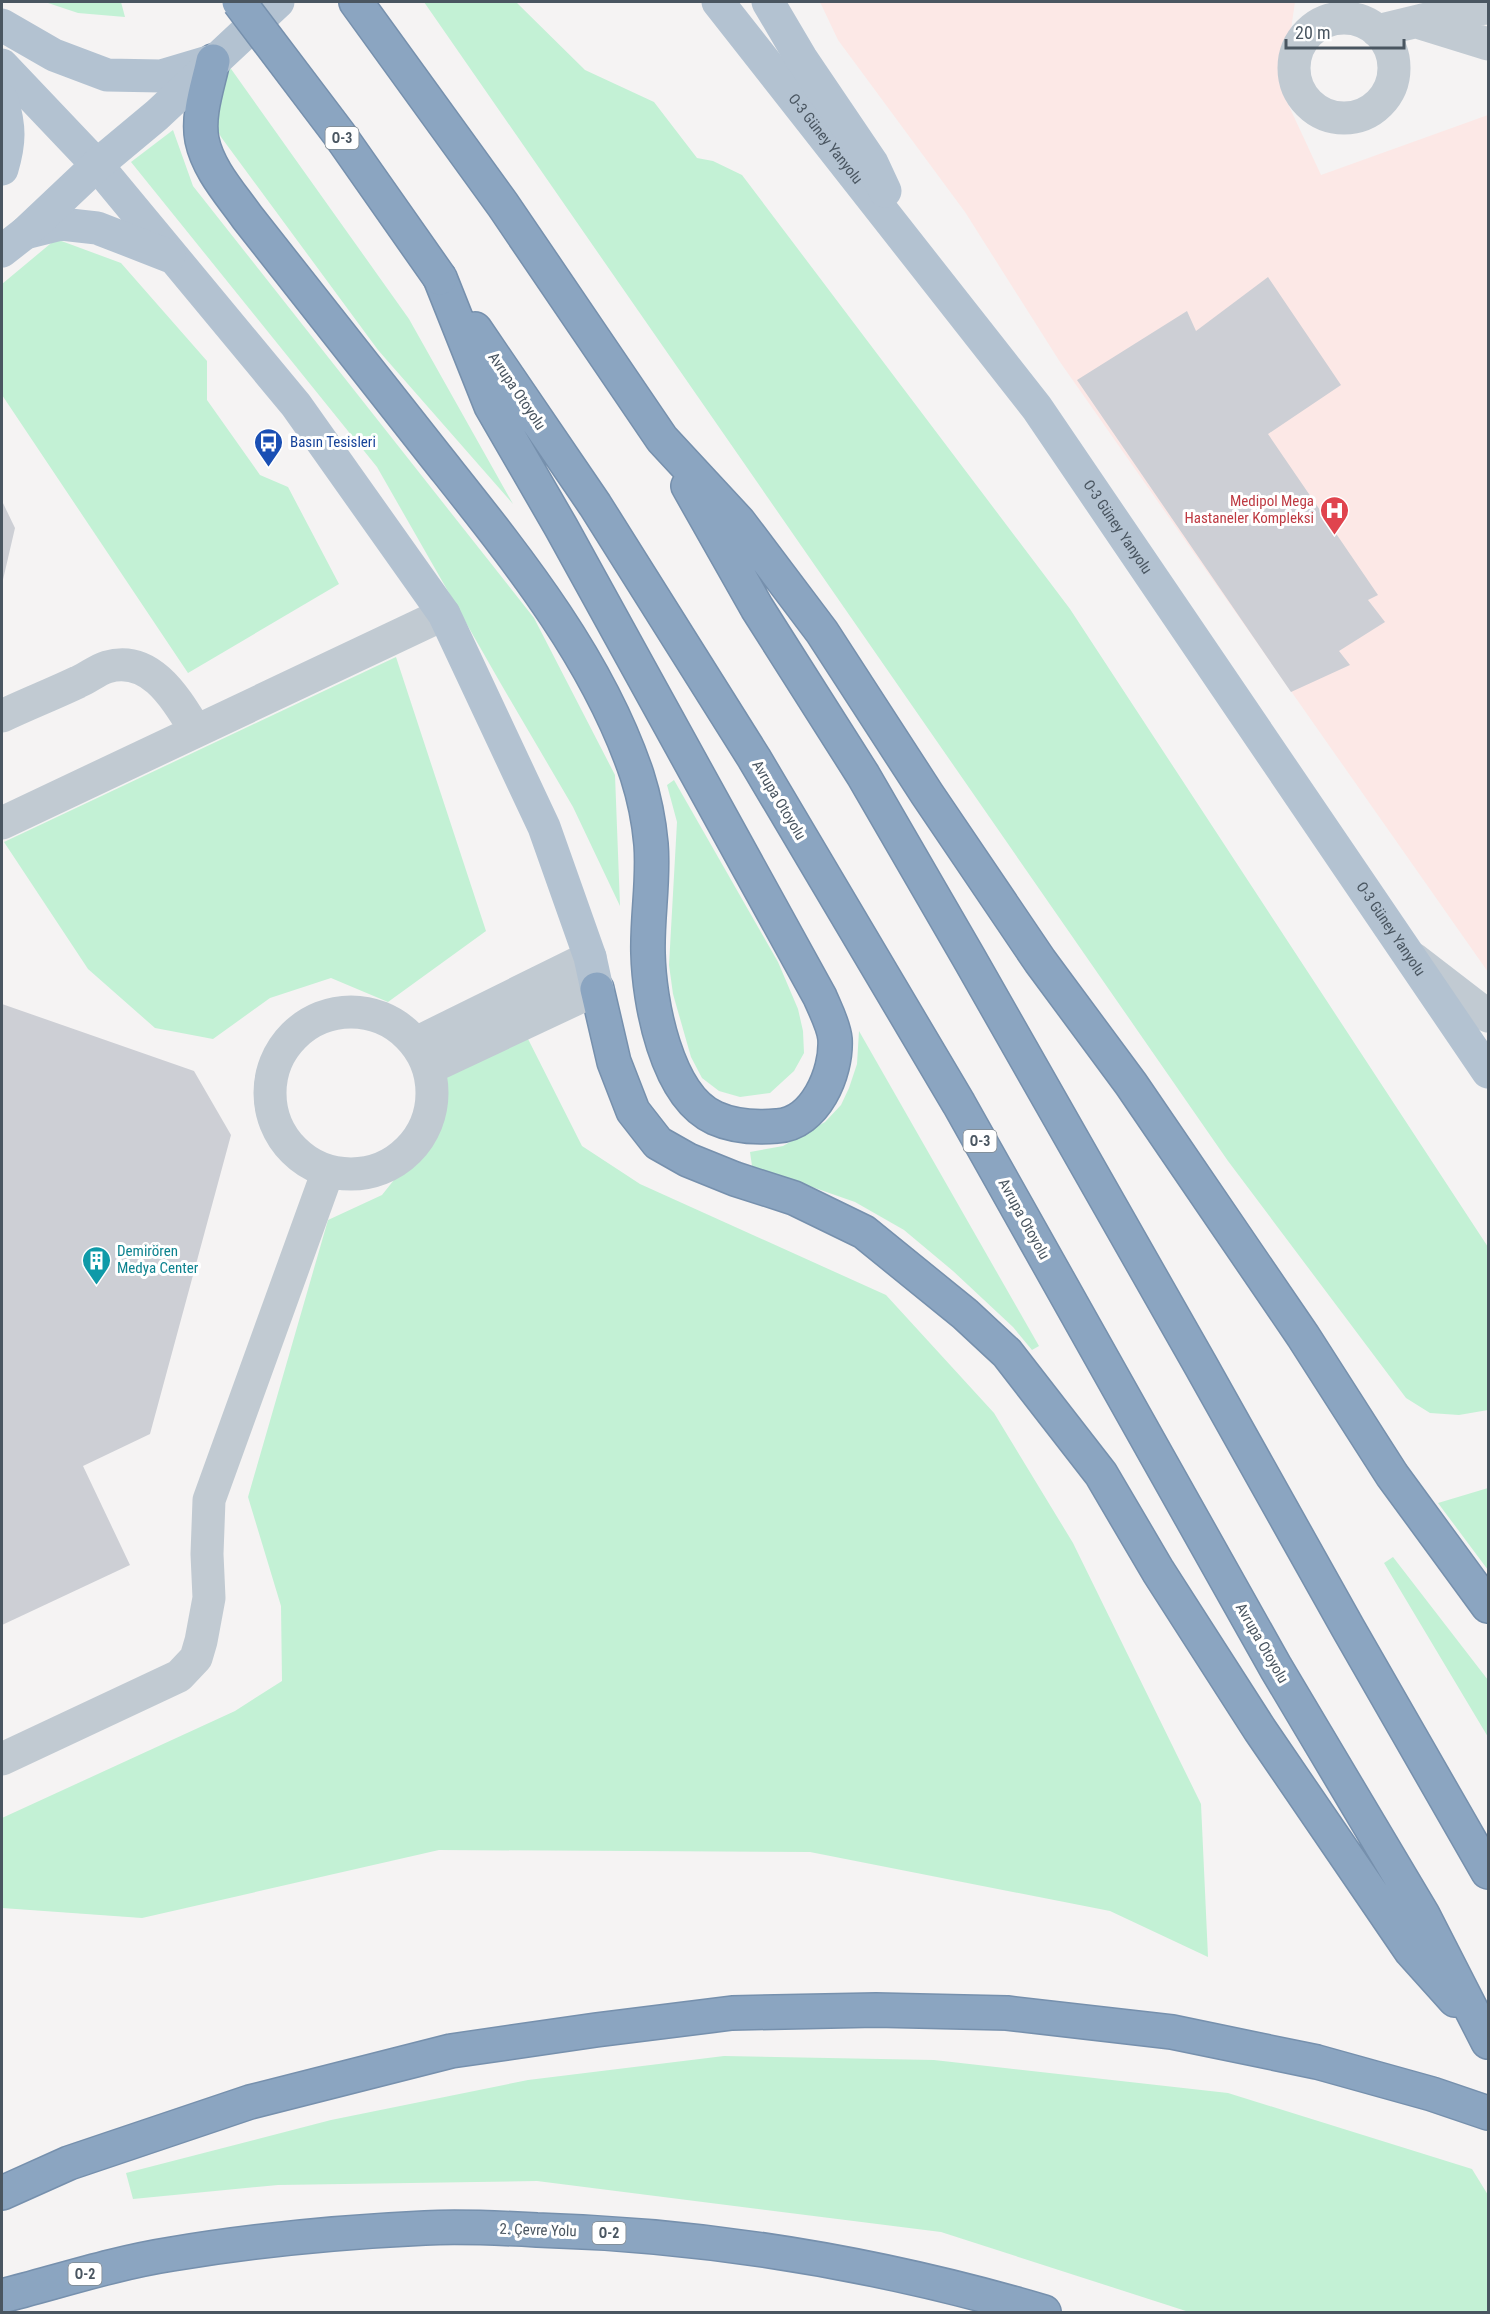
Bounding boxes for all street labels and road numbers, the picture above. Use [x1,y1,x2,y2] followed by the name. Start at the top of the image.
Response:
[784,90,867,188] street label: O-3 Güney Yanyolu
[326,127,358,149] road number: O-3
[484,349,550,433] street label: Avrupa Otoyolu
[1079,476,1156,577] street label: O-3 Güney Yanyolu
[748,757,810,843] street label: Avrupa Otoyolu
[1352,878,1429,979] street label: O-3 Güney Yanyolu
[964,1130,996,1152] road number: O-3
[994,1175,1054,1263] street label: Avrupa Otoyolu
[1232,1600,1292,1686] street label: Avrupa Otoyolu
[499,2220,577,2240] street label: 2. Çevre Yolu
[592,2222,626,2244] road number: O-2
[68,2263,101,2285] road number: O-2

